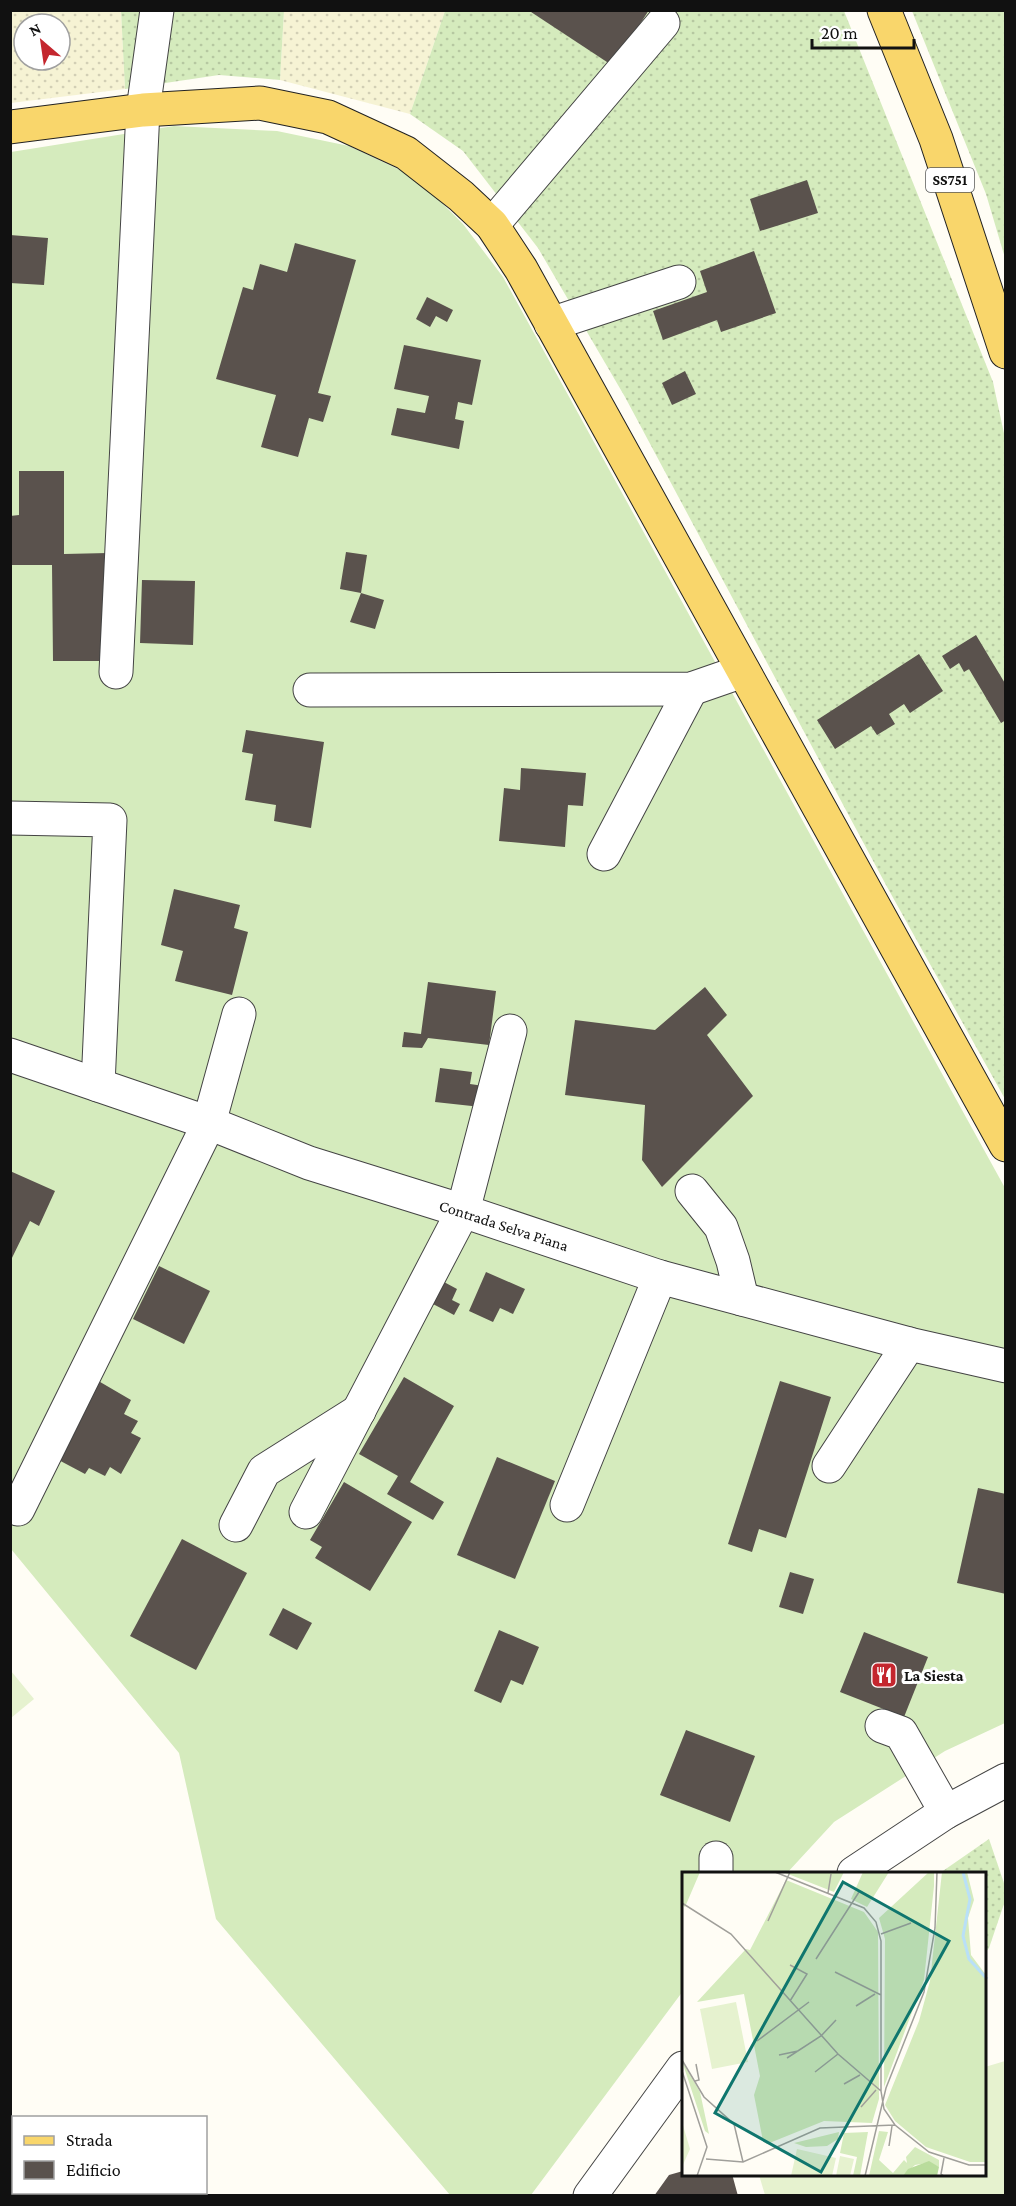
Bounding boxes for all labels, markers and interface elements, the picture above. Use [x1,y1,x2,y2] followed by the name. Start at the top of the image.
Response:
[12,12,72,72] north arrow
[812,12,914,50] scale bar
[26,19,44,39] text: N
[821,23,858,43] text: 20 m
[926,168,974,192] road number: SS751
[437,1197,571,1255] street label: Contrada Selva Piana
[869,1660,899,1690] restaurant icon: La Siesta
[904,1667,964,1684] place label: La Siesta
[682,1872,986,2176] inset map
[12,2116,207,2194] legend
[66,2130,113,2150] text: Strada
[66,2160,121,2180] text: Edificio

